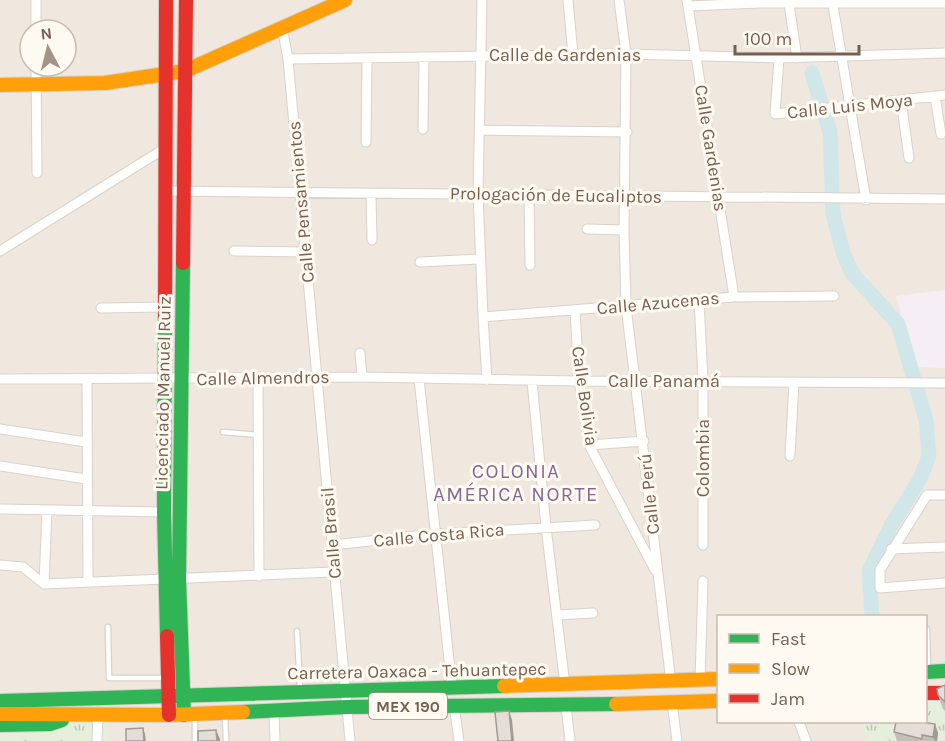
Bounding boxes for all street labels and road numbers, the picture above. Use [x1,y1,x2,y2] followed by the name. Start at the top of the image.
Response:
[489,44,641,66] street label: Calle de Gardenias
[690,83,732,213] street label: Calle Gardenias
[786,88,914,124] street label: Calle Luis Moya
[283,120,319,284] street label: Calle Pensamientos
[450,182,662,208] street label: Prologación de Eucaliptos
[596,287,720,319] street label: Calle Azucenas
[150,296,176,490] street label: Licenciado Manuel Ruiz
[567,345,603,447] street label: Calle Bolivia
[196,366,330,390] street label: Calle Almendros
[608,370,720,392] street label: Calle Panamá
[692,419,714,497] street label: Colombia
[634,452,664,536] street label: Calle Perú
[316,486,346,580] street label: Calle Brasil
[373,518,505,552] street label: Calle Costa Rica
[287,658,547,684] street label: Carretera Oaxaca - Tehuantepec
[369,693,447,719] road number: MEX 190

